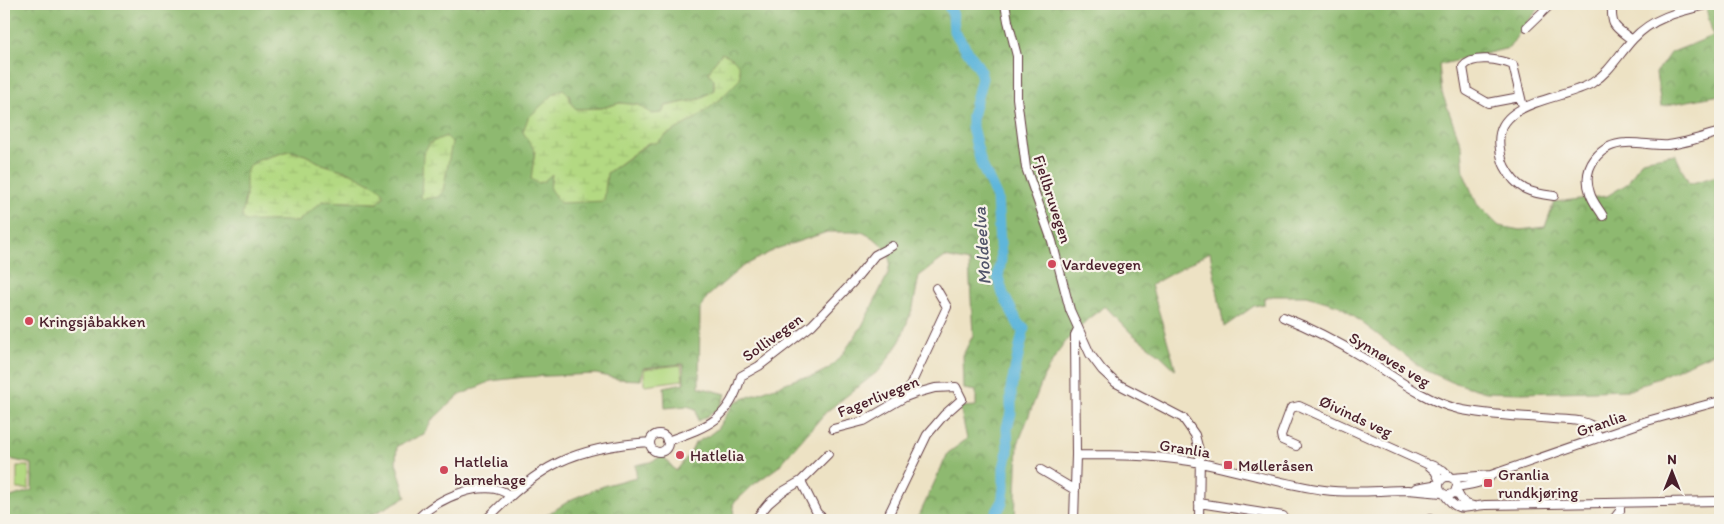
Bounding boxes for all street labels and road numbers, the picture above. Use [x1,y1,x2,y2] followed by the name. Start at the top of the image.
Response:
[1029,153,1076,246] street label: Fjellbruvegen
[738,309,807,366] street label: Sollivegen
[1346,328,1434,391] street label: Synnøves veg
[835,371,922,421] street label: Fagerlivegen
[1316,391,1396,442] street label: Øivinds veg
[1574,406,1629,441] street label: Granlia
[1158,435,1212,462] street label: Granlia

